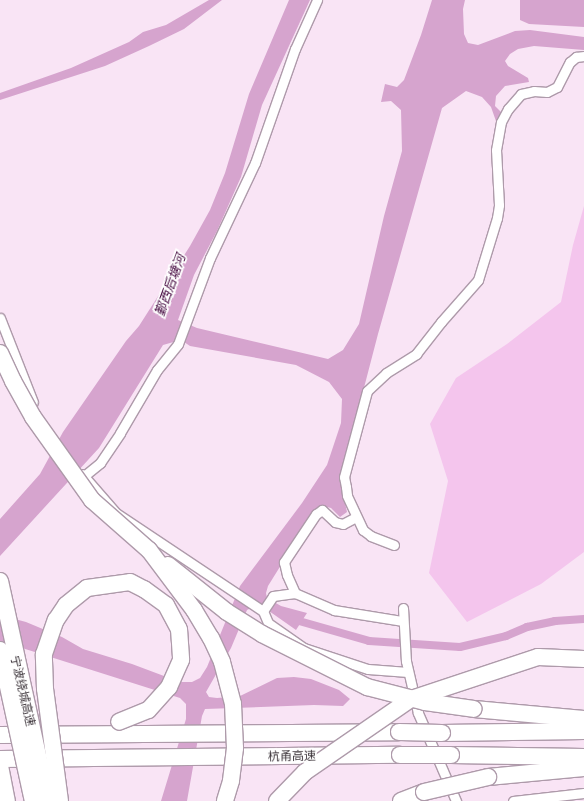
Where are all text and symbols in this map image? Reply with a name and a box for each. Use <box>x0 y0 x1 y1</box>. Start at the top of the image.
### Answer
water label: 鄞西后塘河 <box>152 252 188 318</box>
street label: 宁波绕城高速 <box>8 654 38 728</box>
street label: 杭甬高速 <box>268 748 316 764</box>

